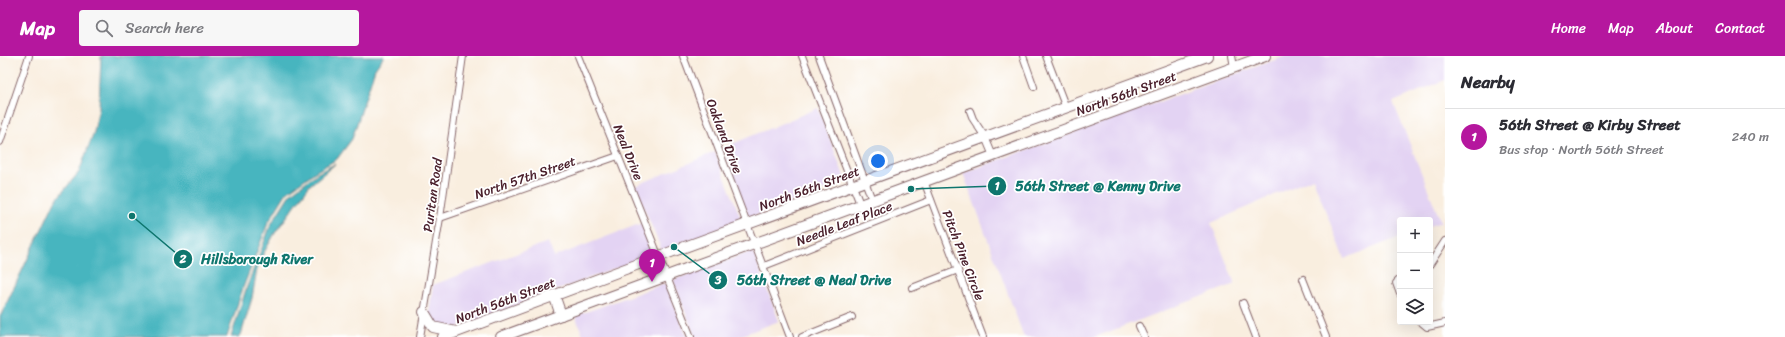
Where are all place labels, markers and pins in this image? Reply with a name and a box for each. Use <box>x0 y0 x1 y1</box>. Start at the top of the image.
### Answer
callout: 56th Street @ Kenny Drive <box>987 173 1189 199</box>
callout: Hillsborough River <box>173 246 322 272</box>
pin: 1 <box>639 249 665 282</box>
callout: 56th Street @ Neal Drive <box>708 267 899 293</box>

